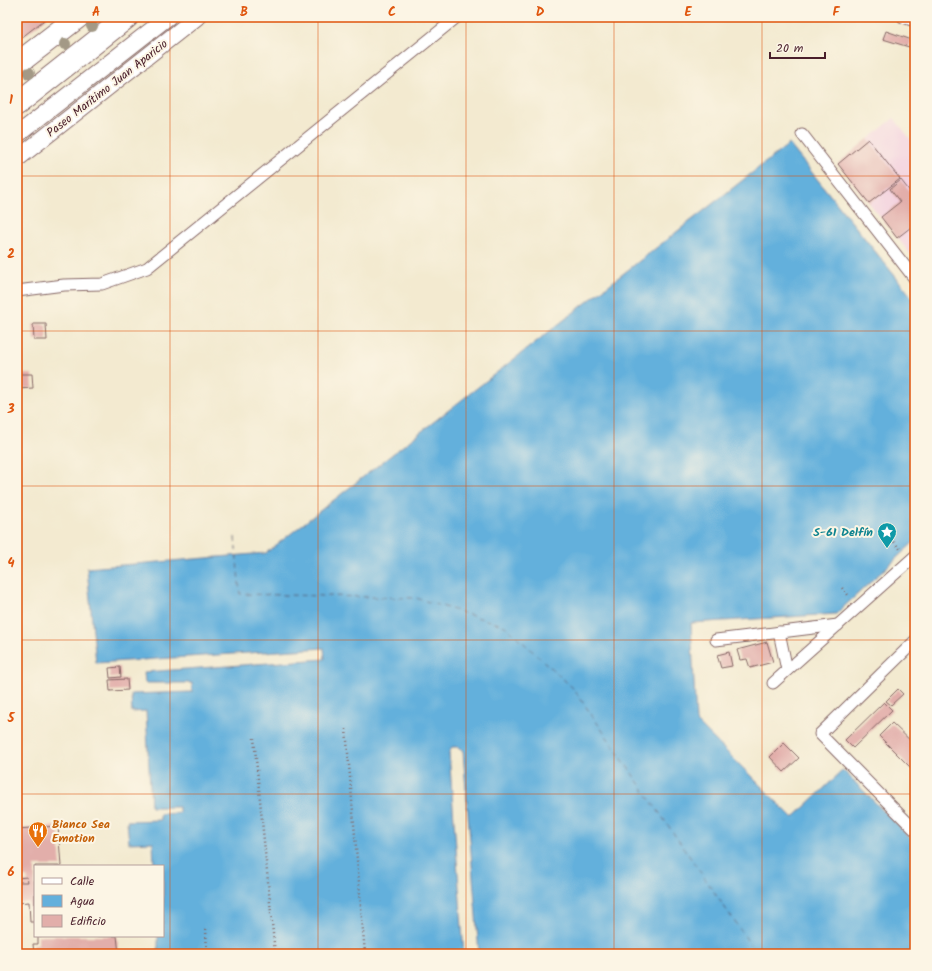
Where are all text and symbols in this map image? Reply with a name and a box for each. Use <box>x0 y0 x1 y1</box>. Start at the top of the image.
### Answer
text: A <box>92 2 100 23</box>
text: B <box>240 2 248 23</box>
text: C <box>388 2 396 23</box>
text: D <box>536 2 545 23</box>
text: E <box>684 2 692 23</box>
text: F <box>832 2 840 23</box>
scale bar <box>770 34 825 60</box>
street label: Paseo Marítimo Juan Aparicio <box>43 35 172 142</box>
text: 20 m <box>776 39 804 58</box>
text: 1 <box>9 90 13 111</box>
text: 2 <box>7 244 15 265</box>
text: 3 <box>6 399 15 420</box>
place icon: S-61 Delfín <box>876 521 898 549</box>
place label: S-61 Delfín <box>813 523 873 542</box>
text: 4 <box>7 553 15 574</box>
text: 5 <box>7 708 16 729</box>
place label: Bianco Sea Emotion <box>52 815 110 848</box>
restaurant icon: Bianco Sea Emotion <box>27 820 49 848</box>
text: 6 <box>7 862 15 883</box>
legend <box>34 865 164 937</box>
text: Calle <box>70 872 95 891</box>
text: Agua <box>70 892 95 911</box>
text: Edificio <box>70 912 106 931</box>

